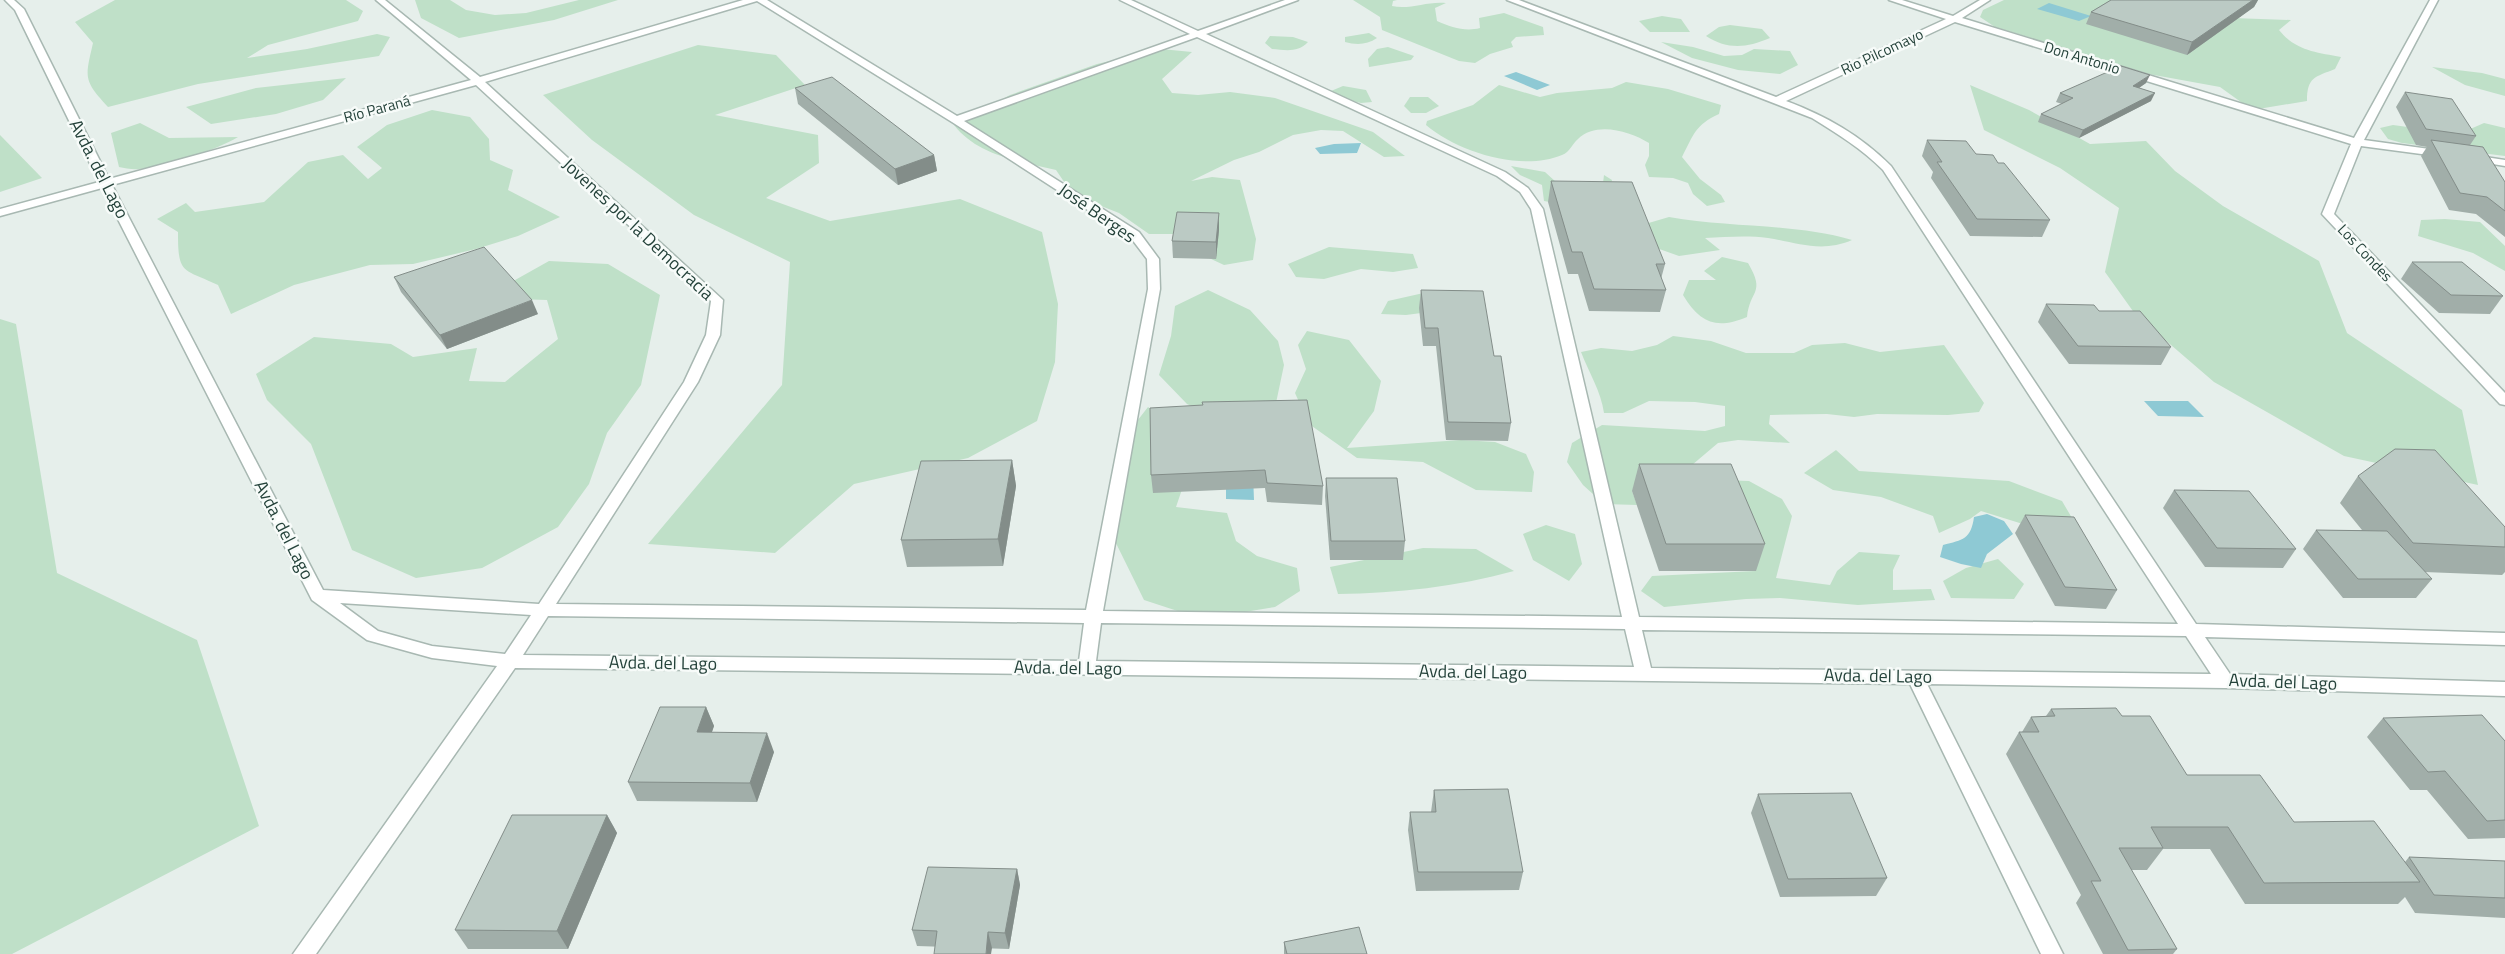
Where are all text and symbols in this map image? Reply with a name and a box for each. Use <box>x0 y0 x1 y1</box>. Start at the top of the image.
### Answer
street label: Rio Pilcomayo <box>1837 22 1927 81</box>
street label: Don Antonio <box>2041 35 2123 80</box>
street label: Río Paraná <box>341 88 413 128</box>
street label: Avda. del Lago <box>63 114 136 223</box>
street label: Jovenes por la Democracia <box>557 151 720 306</box>
street label: José Berges <box>1053 176 1141 249</box>
street label: Los Condes <box>2332 219 2398 287</box>
street label: Avda. del Lago <box>248 475 321 584</box>
street label: Avda. del Lago <box>609 648 717 677</box>
street label: Avda. del Lago <box>1014 653 1122 682</box>
street label: Avda. del Lago <box>1419 657 1527 686</box>
street label: Avda. del Lago <box>1824 661 1932 690</box>
street label: Avda. del Lago <box>2228 666 2338 697</box>

